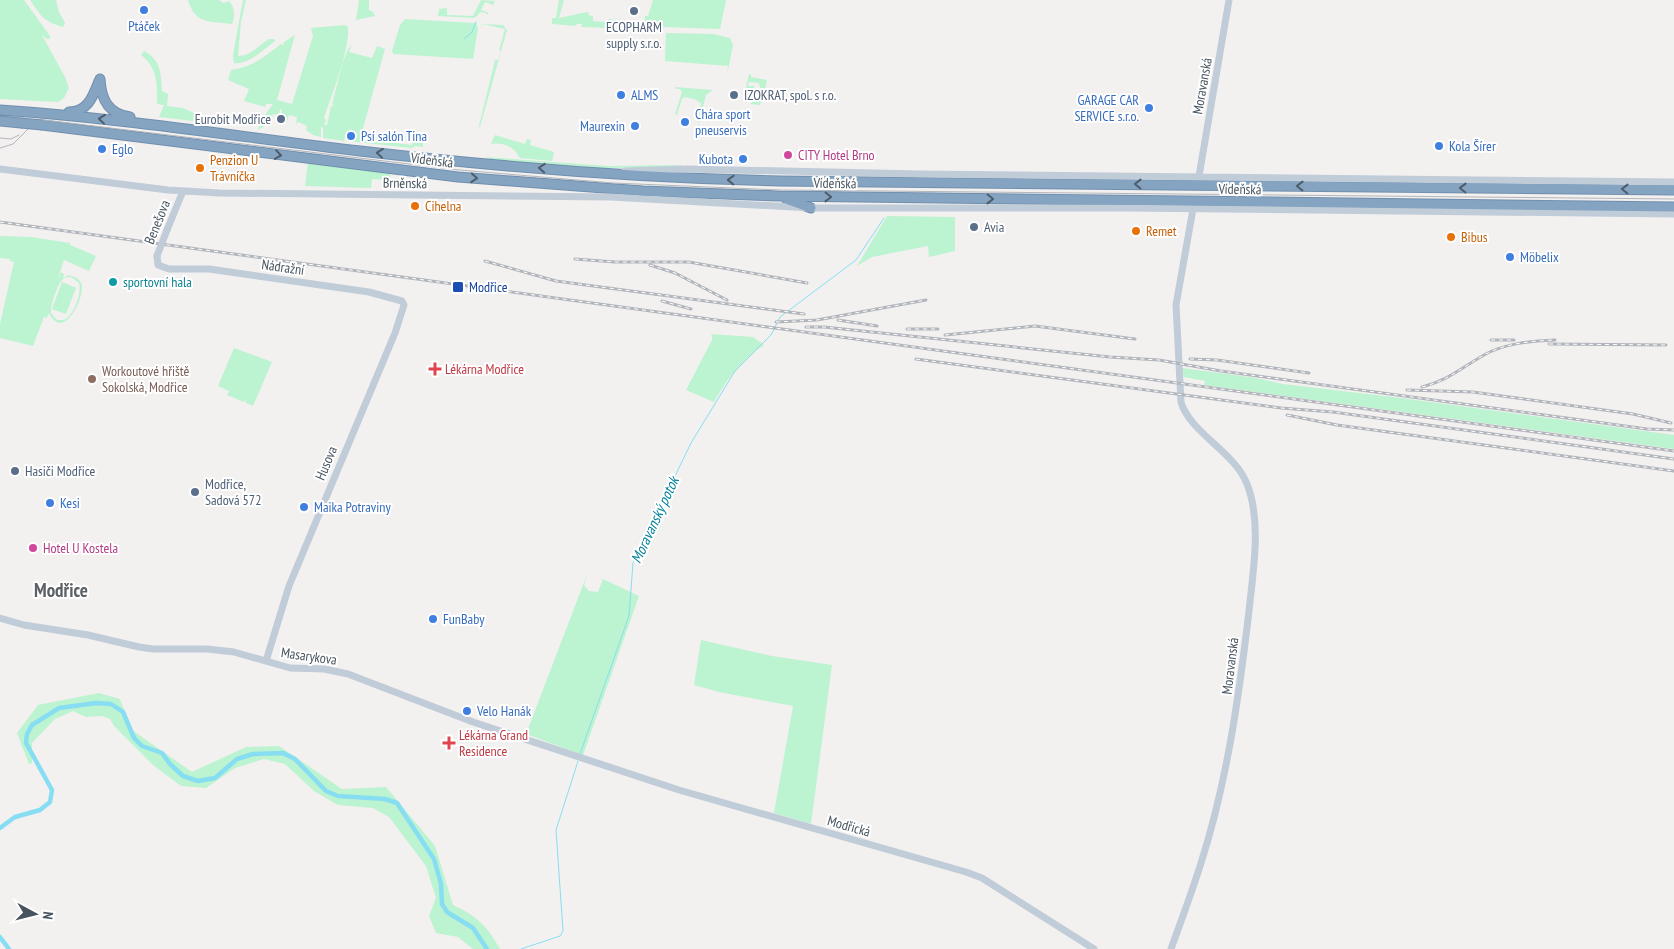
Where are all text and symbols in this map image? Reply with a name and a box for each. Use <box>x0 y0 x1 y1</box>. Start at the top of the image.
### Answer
marker: Ptáček <box>138 4 150 16</box>
marker: ECOPHARM supply s.r.o. <box>628 5 640 17</box>
place label: Ptáček <box>128 17 160 35</box>
place label: ECOPHARM supply s.r.o. <box>606 18 662 52</box>
street label: Moravanská <box>1188 56 1216 116</box>
place label: ALMS <box>631 86 658 104</box>
place label: IZOKRAT, spol. s r.o. <box>744 86 836 104</box>
marker: ALMS <box>615 89 627 101</box>
marker: IZOKRAT, spol. s r.o. <box>728 89 740 101</box>
place label: GARAGE CAR SERVICE s.r.o. <box>1074 91 1139 125</box>
marker: GARAGE CAR SERVICE s.r.o. <box>1143 102 1155 114</box>
place label: Chára sport pneuservis <box>695 105 751 139</box>
place label: Eurobit Modřice <box>195 110 271 128</box>
marker: Eurobit Modřice <box>275 113 287 125</box>
one-way arrow <box>97 114 105 125</box>
marker: Chára sport pneuservis <box>679 116 691 128</box>
place label: Maurexin <box>580 117 625 135</box>
marker: Maurexin <box>629 120 641 132</box>
place label: Psí salón Tina <box>361 127 427 145</box>
marker: Psí salón Tina <box>345 130 357 142</box>
place label: Kola Šírer <box>1449 137 1496 155</box>
place label: Eglo <box>112 140 133 158</box>
marker: Kola Šírer <box>1433 140 1445 152</box>
marker: Eglo <box>96 143 108 155</box>
place label: CITY Hotel Brno <box>798 146 875 164</box>
one-way arrow <box>376 148 384 159</box>
street label: Vídeňská <box>409 148 454 172</box>
one-way arrow <box>274 149 282 160</box>
marker: CITY Hotel Brno <box>782 149 794 161</box>
place label: Kubota <box>699 150 733 168</box>
place label: Penzion U Trávníčka <box>210 151 258 185</box>
marker: Kubota <box>737 153 749 165</box>
marker: Penzion U Trávníčka <box>194 162 206 174</box>
one-way arrow <box>537 163 545 174</box>
one-way arrow <box>470 173 478 184</box>
street label: Brněnská <box>383 174 427 192</box>
one-way arrow <box>727 174 735 185</box>
street label: Vídeňská <box>812 174 857 192</box>
one-way arrow <box>1134 179 1142 190</box>
street label: Vídeňská <box>1217 180 1262 198</box>
one-way arrow <box>1296 181 1304 191</box>
one-way arrow <box>1459 183 1466 193</box>
one-way arrow <box>1621 184 1629 195</box>
one-way arrow <box>824 192 832 202</box>
one-way arrow <box>986 194 994 204</box>
street label: Benešova <box>140 197 174 247</box>
place label: Cihelna <box>425 197 461 215</box>
marker: Cihelna <box>409 200 421 212</box>
place label: Avia <box>984 218 1004 236</box>
marker: Avia <box>968 221 980 233</box>
place label: Remet <box>1146 222 1177 240</box>
marker: Remet <box>1130 225 1142 237</box>
place label: Bibus <box>1461 228 1488 246</box>
marker: Bibus <box>1445 231 1457 243</box>
place label: Möbelix <box>1520 248 1559 266</box>
marker: Möbelix <box>1504 251 1516 263</box>
street label: Nádražní <box>261 255 305 279</box>
place label: sportovní hala <box>123 273 192 291</box>
marker: sportovní hala <box>107 276 119 288</box>
place label: Modřice <box>469 278 508 296</box>
marker: Modřice <box>451 280 465 294</box>
place label: Lékárna Modřice <box>445 360 524 378</box>
place label: Workoutové hřiště Sokolská, Modřice <box>102 362 190 396</box>
marker: Lékárna Modřice <box>429 363 441 375</box>
marker: Workoutové hřiště Sokolská, Modřice <box>86 373 98 385</box>
street label: Husova <box>311 443 341 483</box>
place label: Hasiči Modřice <box>25 462 96 480</box>
marker: Hasiči Modřice <box>9 465 21 477</box>
water label: Moravanský potok <box>626 472 684 566</box>
place label: Modřice, Sadová 572 <box>205 475 261 509</box>
marker: Modřice, Sadová 572 <box>189 486 201 498</box>
place label: Kesi <box>60 494 80 512</box>
marker: Kesi <box>44 497 56 509</box>
place label: Maika Potraviny <box>314 498 391 516</box>
marker: Maika Potraviny <box>298 501 310 513</box>
place label: Hotel U Kostela <box>43 539 118 557</box>
marker: Hotel U Kostela <box>27 542 39 554</box>
district label: Modřice <box>34 578 88 602</box>
place label: FunBaby <box>443 610 485 628</box>
marker: FunBaby <box>427 613 439 625</box>
street label: Moravanská <box>1218 636 1242 696</box>
street label: Masarykova <box>280 643 338 669</box>
place label: Velo Hanák <box>476 702 532 720</box>
marker: Velo Hanák <box>461 705 473 717</box>
place label: Lékárna Grand Residence <box>459 726 528 760</box>
marker: Lékárna Grand Residence <box>443 737 455 749</box>
street label: Modřická <box>825 811 873 841</box>
north arrow <box>10 889 60 939</box>
text: N <box>39 911 57 920</box>

